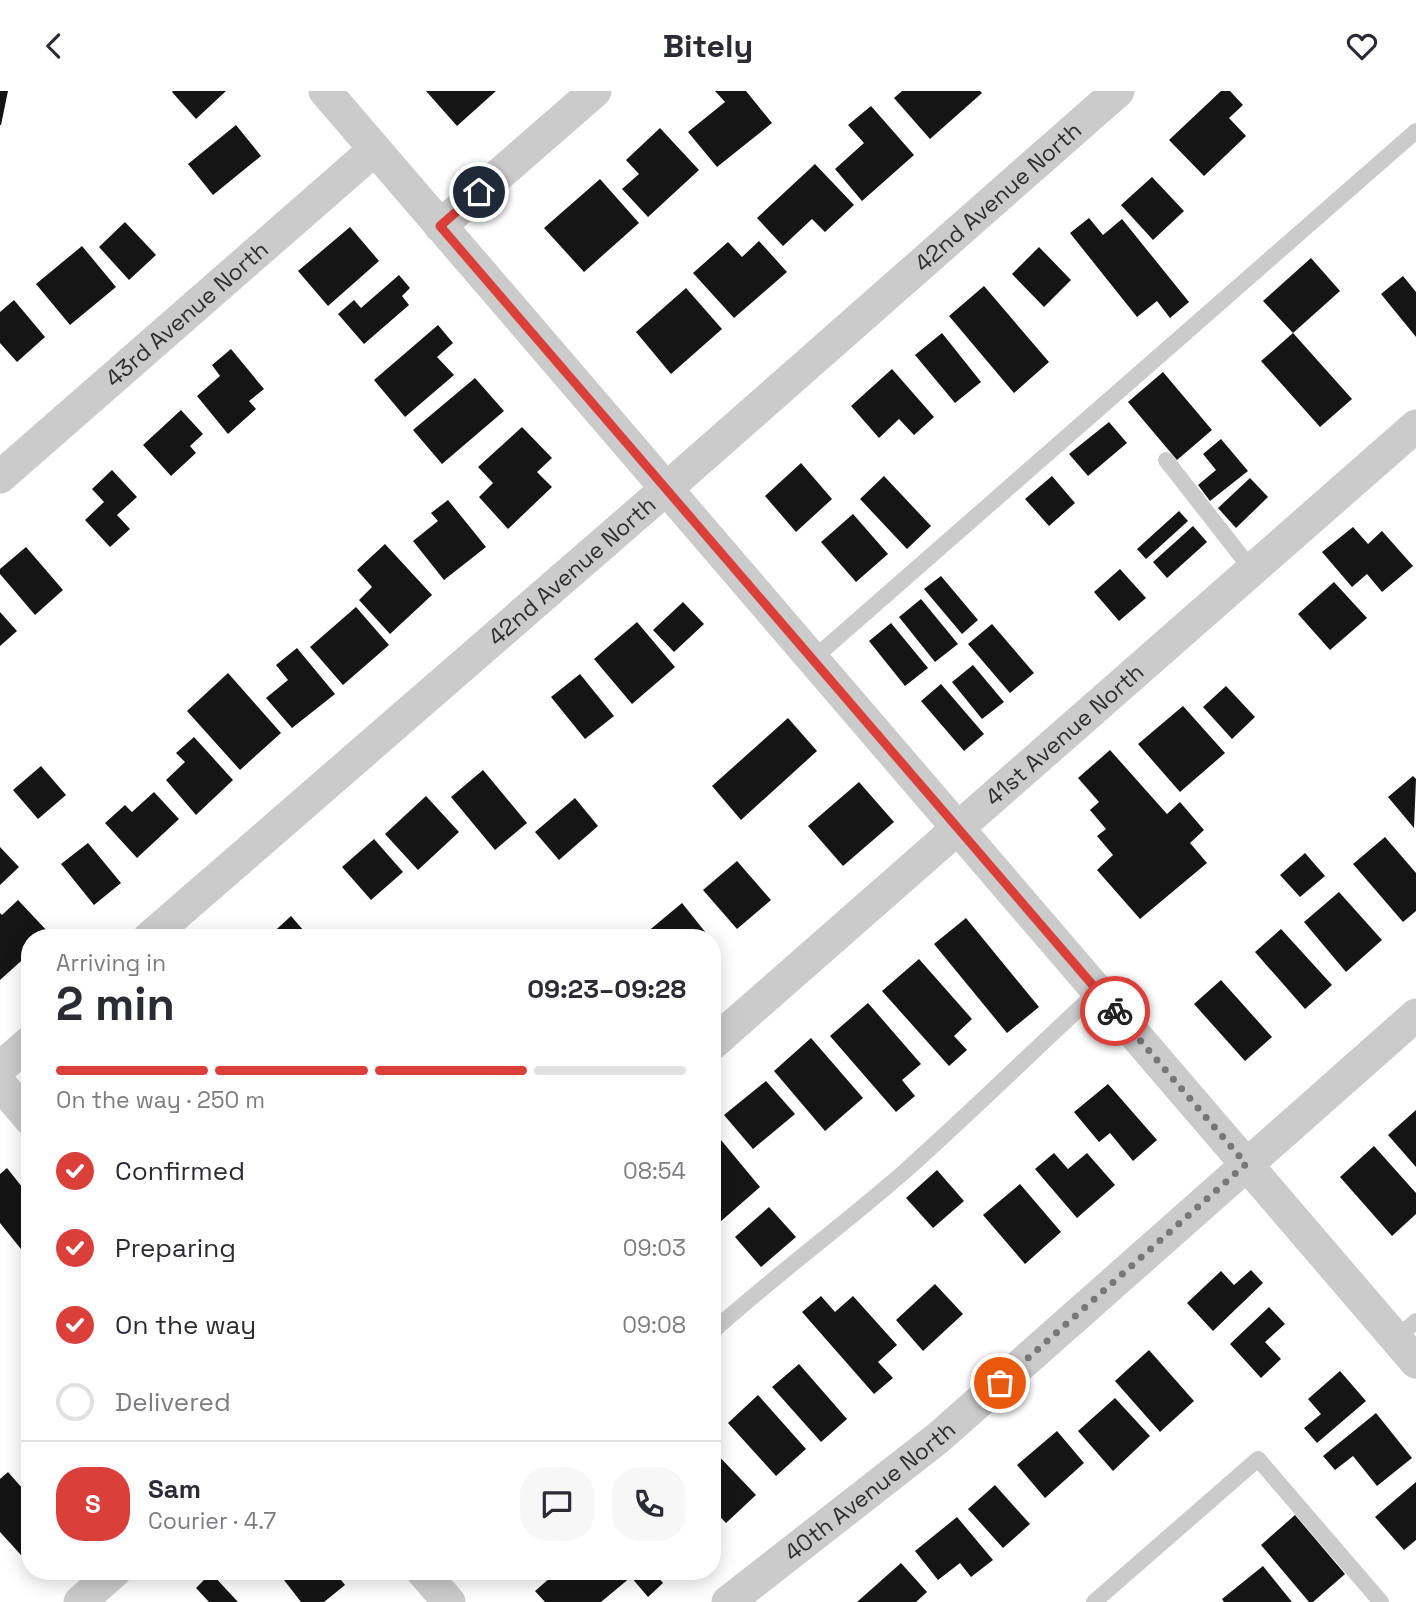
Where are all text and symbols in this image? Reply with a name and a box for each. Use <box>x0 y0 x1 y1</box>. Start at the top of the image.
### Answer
text: Bitely <box>663 26 753 66</box>
icon: back <box>35 27 73 65</box>
icon: heart <box>1343 27 1381 65</box>
street label: 42nd Avenue North <box>908 115 1088 278</box>
pin <box>449 162 509 222</box>
icon: home <box>460 173 498 211</box>
street label: 43rd Avenue North <box>99 234 275 393</box>
street label: 42nd Avenue North <box>482 490 662 652</box>
street label: 41st Avenue North <box>979 657 1150 812</box>
text: Arriving in <box>56 948 166 978</box>
text: 09:23–09:28 <box>527 972 686 1006</box>
text: 2 min <box>56 975 175 1033</box>
courier <box>1080 976 1150 1046</box>
icon: bike <box>1096 992 1134 1030</box>
text: On the way · 250 m <box>56 1085 265 1115</box>
icon: check <box>56 1152 94 1190</box>
text: Confirmed <box>115 1154 245 1188</box>
text: 08:54 <box>623 1156 686 1186</box>
icon: check <box>56 1229 94 1267</box>
text: Preparing <box>115 1231 236 1265</box>
text: 09:03 <box>623 1233 686 1263</box>
icon: check <box>56 1306 94 1344</box>
text: On the way <box>115 1308 256 1342</box>
text: 09:08 <box>622 1310 686 1340</box>
pin <box>970 1353 1030 1413</box>
icon: bag <box>981 1364 1019 1402</box>
text: Delivered <box>115 1385 231 1419</box>
street label: 40th Avenue North <box>778 1415 962 1568</box>
button: chat <box>520 1467 594 1541</box>
button: phone <box>612 1467 686 1541</box>
text: Sam <box>148 1472 201 1506</box>
text: S <box>85 1487 101 1521</box>
text: Courier · 4.7 <box>148 1506 276 1536</box>

